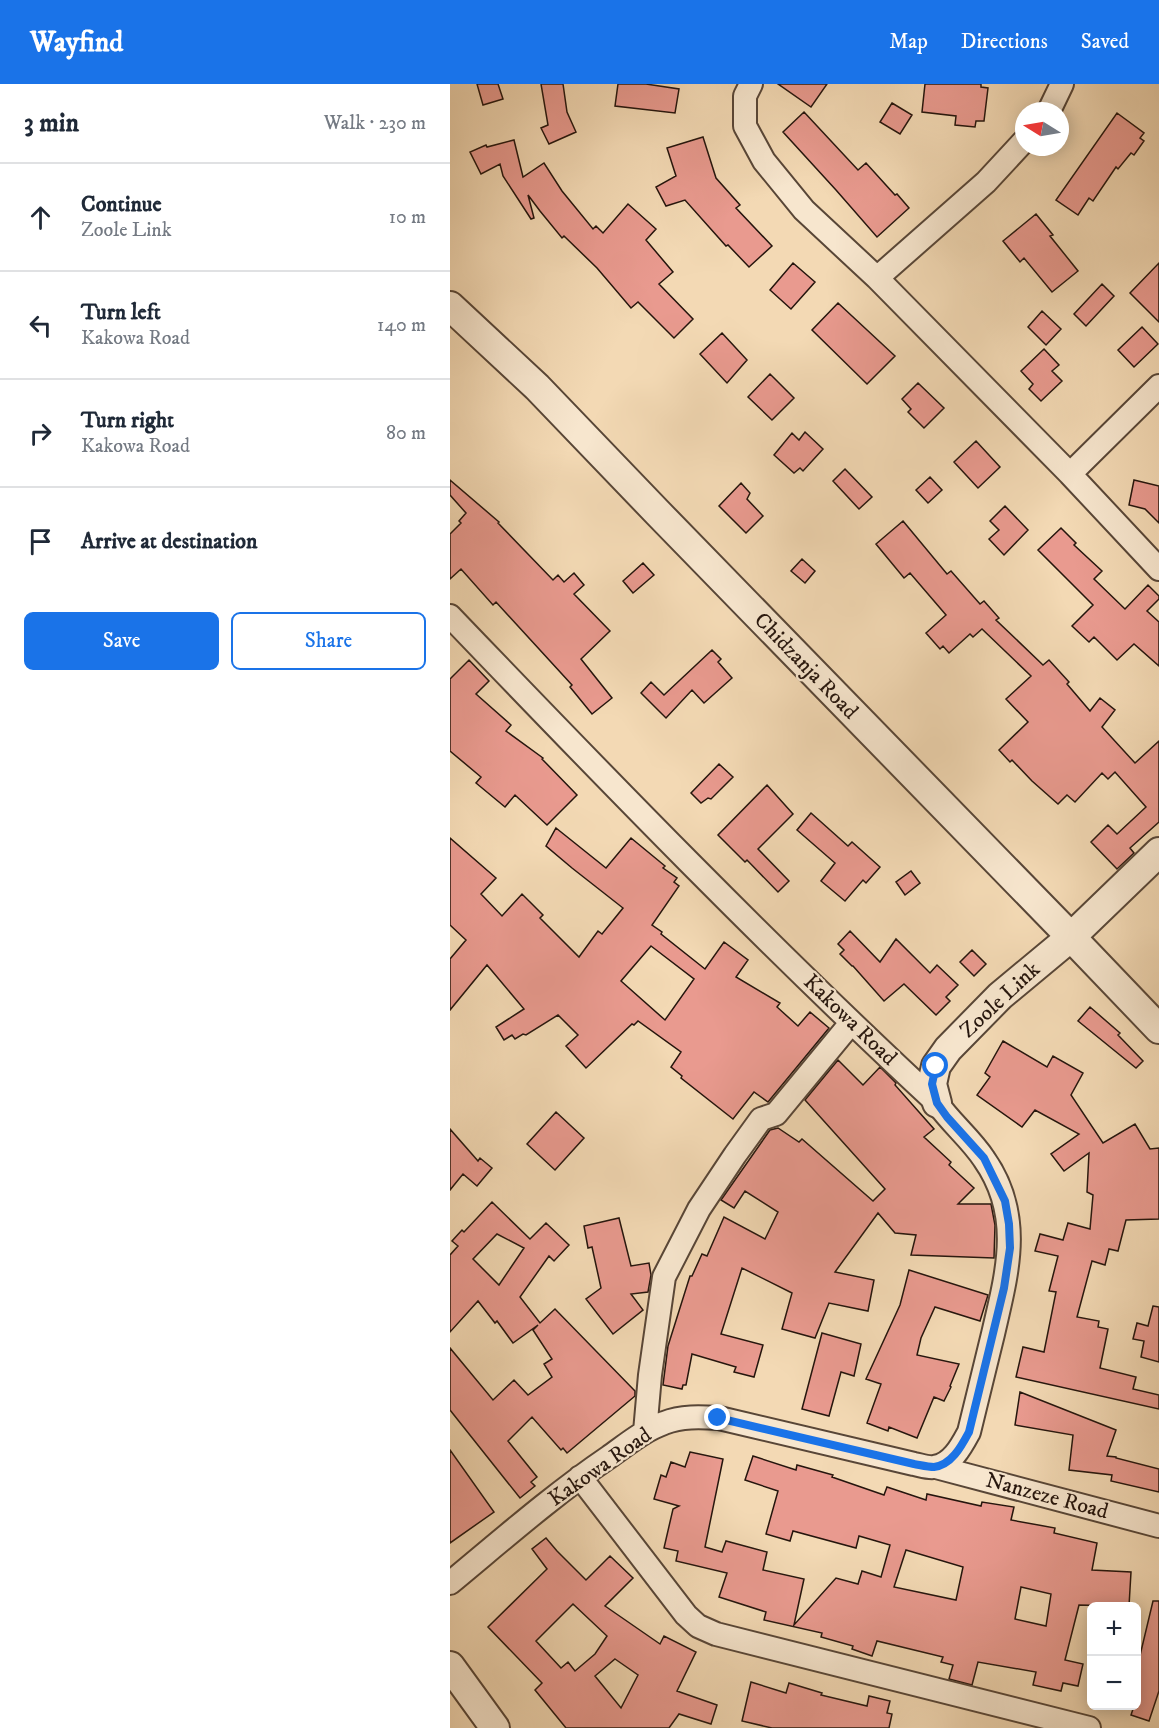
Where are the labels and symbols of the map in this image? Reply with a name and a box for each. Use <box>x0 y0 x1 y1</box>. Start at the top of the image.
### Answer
north arrow <box>1015 102 1069 156</box>
street label: Chidzanja Road <box>748 607 864 725</box>
street label: Zoole Link <box>954 956 1046 1044</box>
street label: Kakowa Road <box>798 969 902 1071</box>
route start <box>922 1052 948 1078</box>
route end <box>704 1404 730 1430</box>
street label: Kakowa Road <box>543 1422 657 1512</box>
street label: Nanzeze Road <box>983 1467 1111 1525</box>

